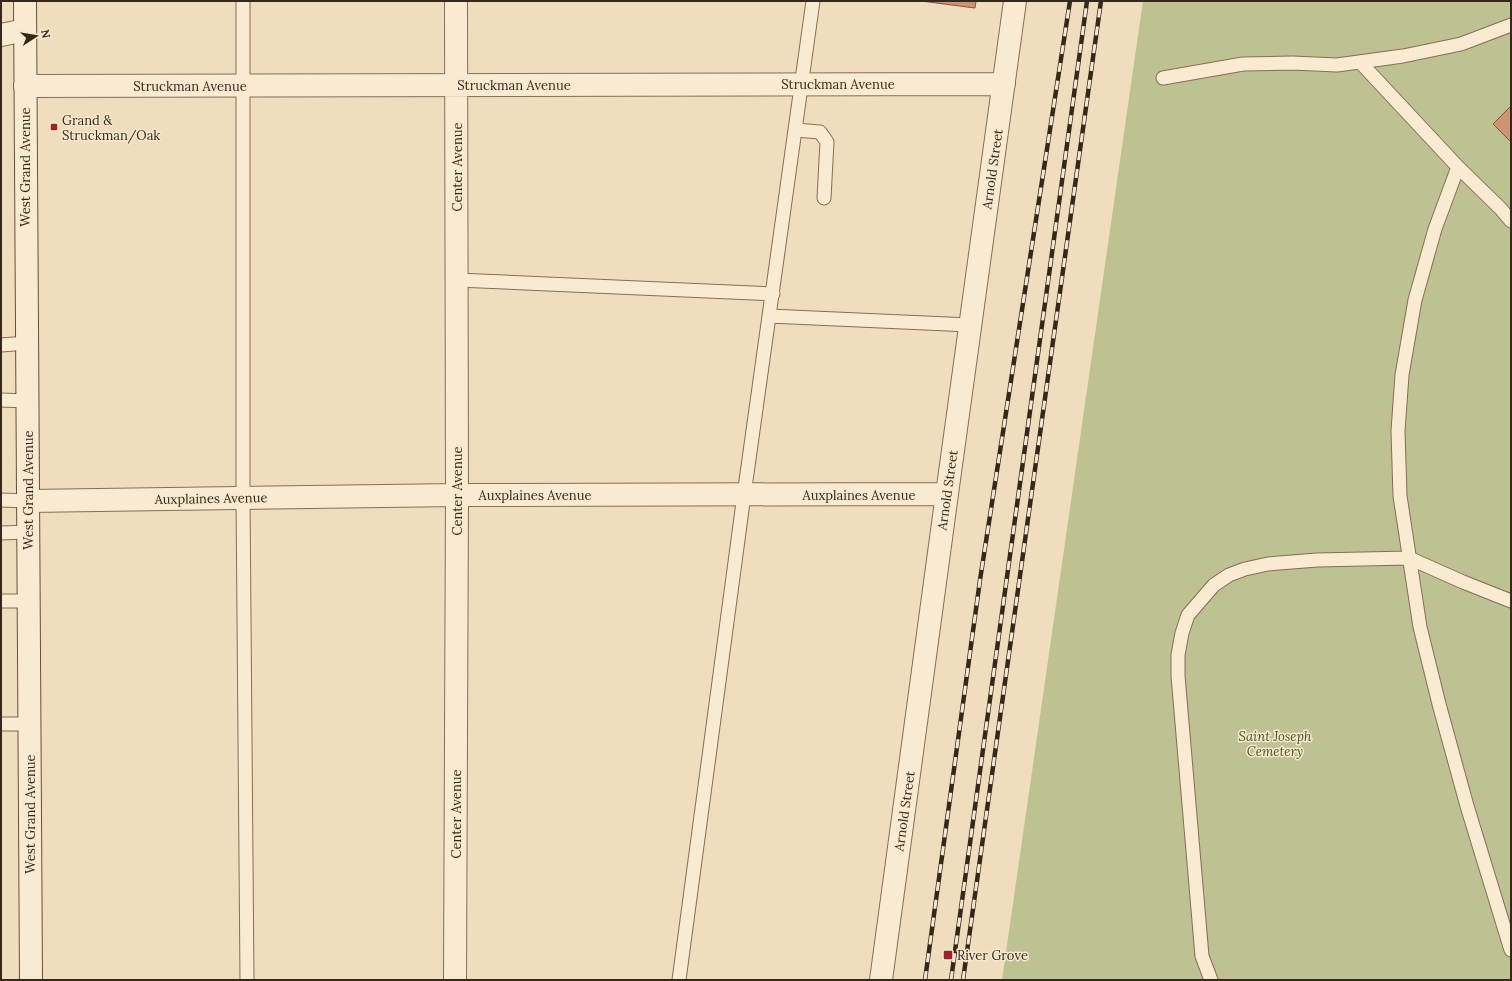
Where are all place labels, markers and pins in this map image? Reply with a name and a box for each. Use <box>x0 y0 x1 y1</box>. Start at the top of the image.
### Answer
place label: Grand & Struckman/Oak <box>62 112 160 144</box>
marker: Grand & Struckman/Oak <box>49 122 59 132</box>
place label: River Grove <box>957 947 1028 964</box>
marker: River Grove <box>942 949 954 961</box>

